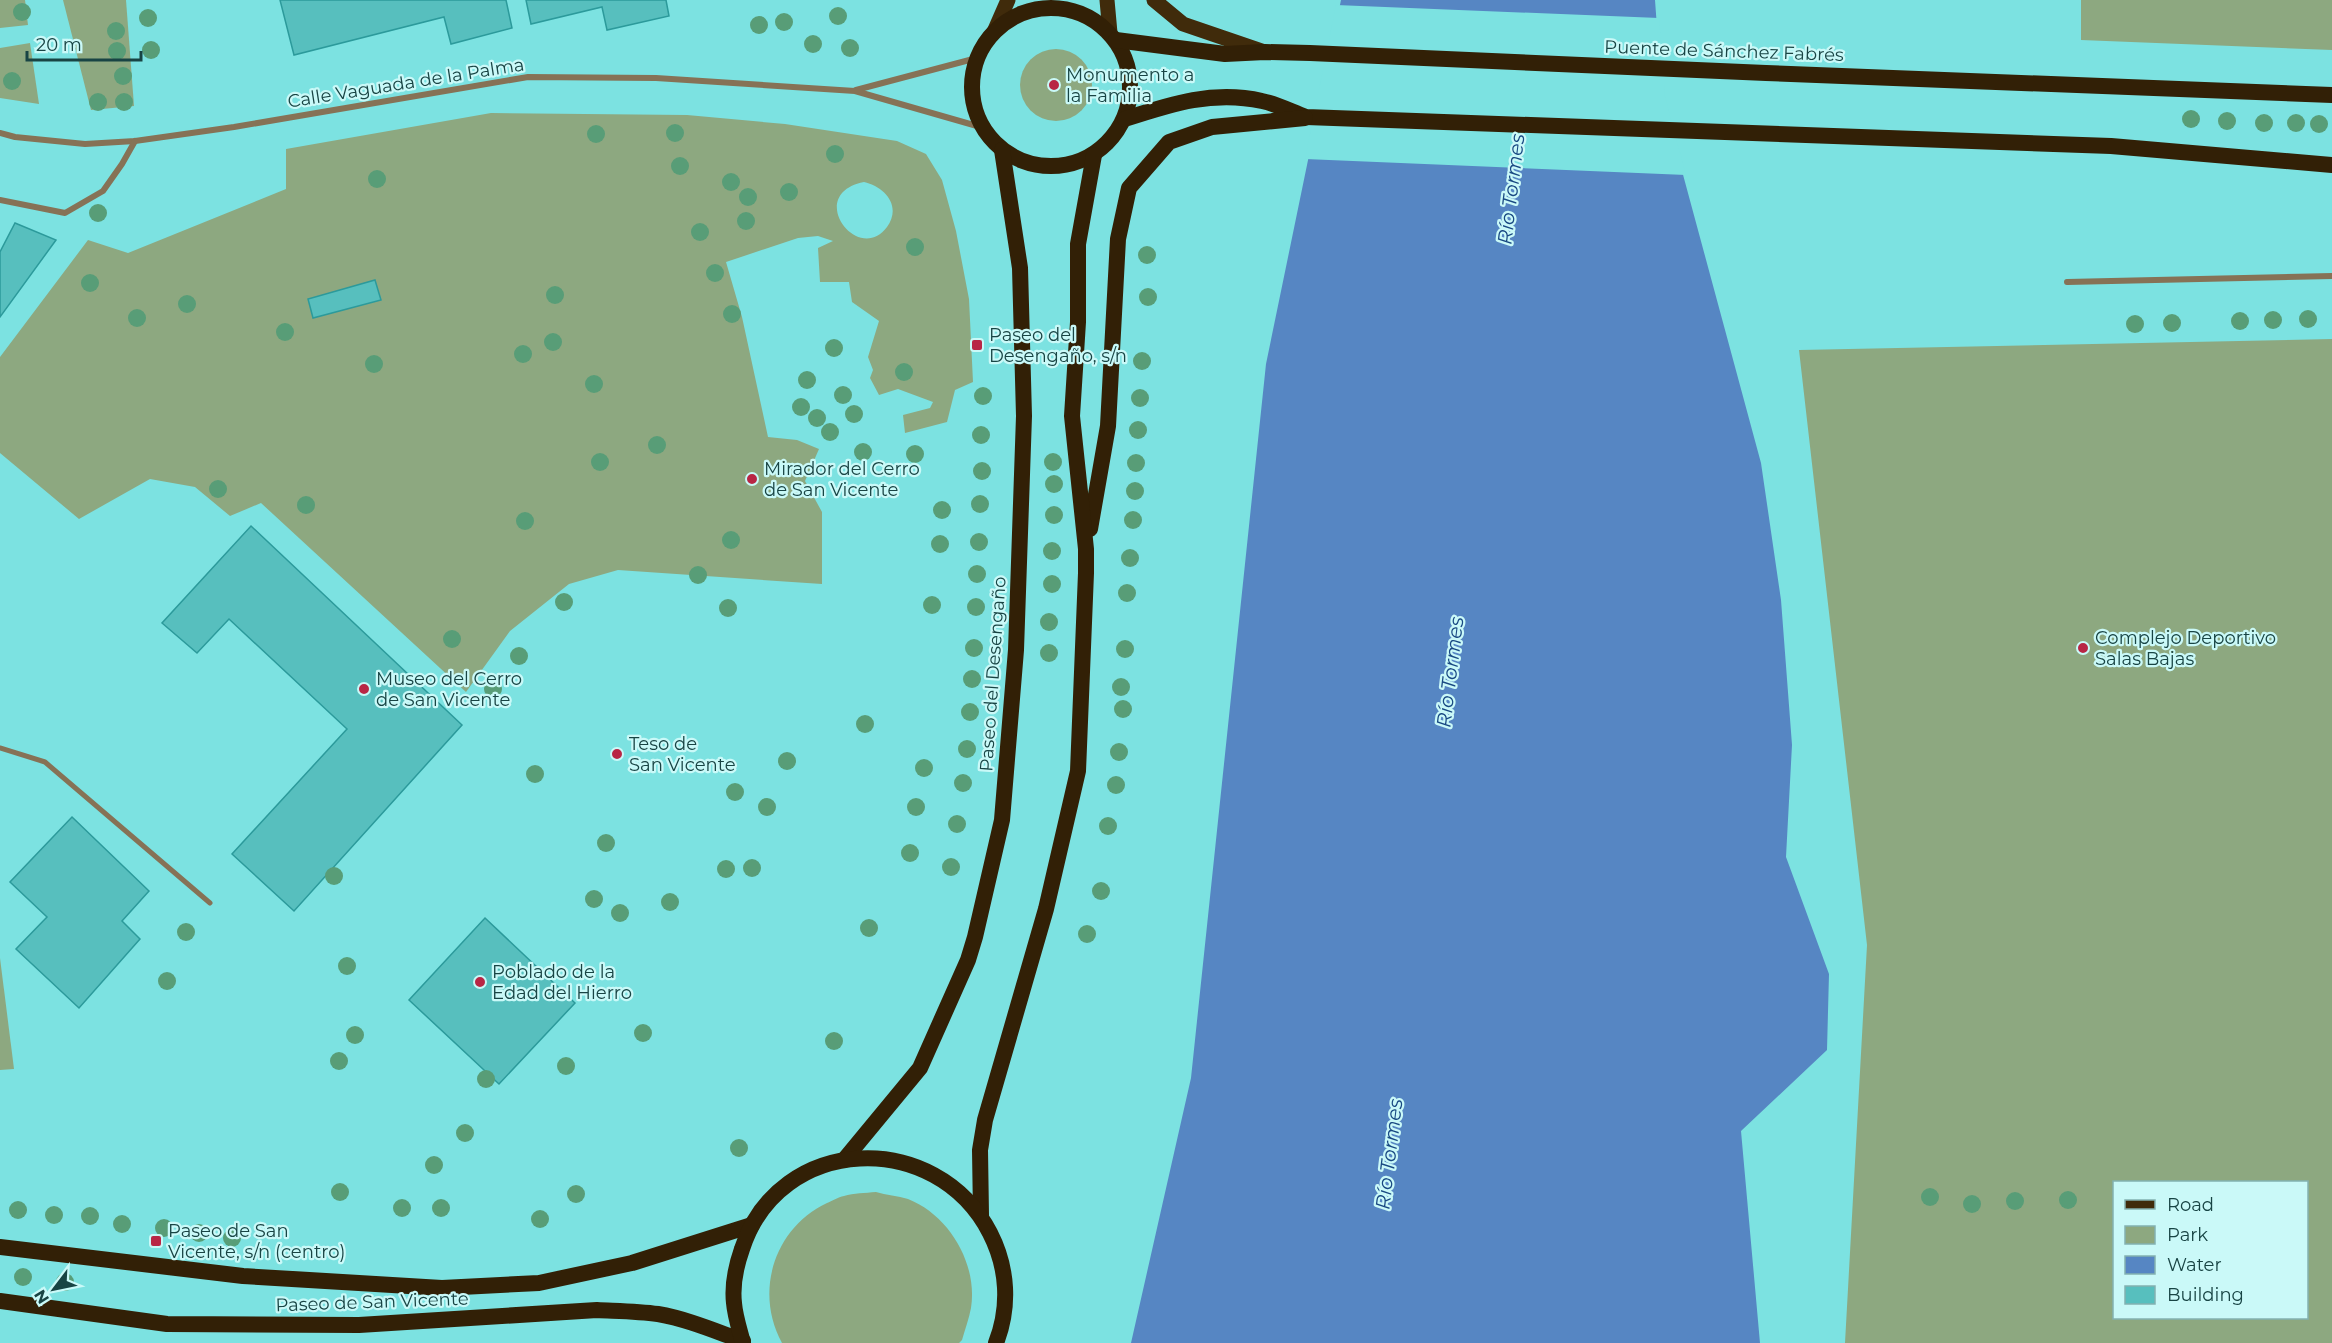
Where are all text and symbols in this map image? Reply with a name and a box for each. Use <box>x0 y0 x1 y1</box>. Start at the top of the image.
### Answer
scale bar <box>27 24 141 62</box>
text: 20 m <box>36 34 82 56</box>
street label: Puente de Sánchez Fabrés <box>1604 36 1844 66</box>
street label: Calle Vaguada de la Palma <box>286 53 526 113</box>
place label: Monumento a la Familia <box>1066 64 1194 107</box>
marker: Monumento a la Familia <box>1047 78 1061 92</box>
water label: Río Tormes <box>1492 132 1530 246</box>
place label: Paseo del Desengaño, s/n <box>989 324 1127 367</box>
marker: Paseo del Desengaño, s/n <box>970 338 984 352</box>
place label: Mirador del Cerro de San Vicente <box>764 458 920 501</box>
marker: Mirador del Cerro de San Vicente <box>745 472 759 486</box>
street label: Paseo del Desengaño <box>975 576 1011 772</box>
water label: Río Tormes <box>1431 615 1469 729</box>
place label: Complejo Deportivo Salas Bajas <box>2095 627 2276 670</box>
marker: Complejo Deportivo Salas Bajas <box>2076 641 2090 655</box>
place label: Museo del Cerro de San Vicente <box>376 668 522 711</box>
marker: Museo del Cerro de San Vicente <box>357 682 371 696</box>
place label: Teso de San Vicente <box>629 733 736 776</box>
marker: Teso de San Vicente <box>610 747 624 761</box>
place label: Poblado de la Edad del Hierro <box>492 961 632 1004</box>
marker: Poblado de la Edad del Hierro <box>473 975 487 989</box>
water label: Río Tormes <box>1370 1097 1408 1211</box>
legend <box>2113 1181 2308 1319</box>
text: Road <box>2167 1194 2214 1216</box>
place label: Paseo de San Vicente, s/n (centro) <box>168 1220 345 1263</box>
text: Park <box>2167 1224 2208 1246</box>
marker: Paseo de San Vicente, s/n (centro) <box>149 1234 163 1248</box>
text: Water <box>2167 1254 2222 1276</box>
north arrow <box>24 1259 84 1319</box>
text: Building <box>2167 1284 2244 1306</box>
text: N <box>30 1286 53 1307</box>
street label: Paseo de San Vicente <box>275 1288 469 1316</box>

